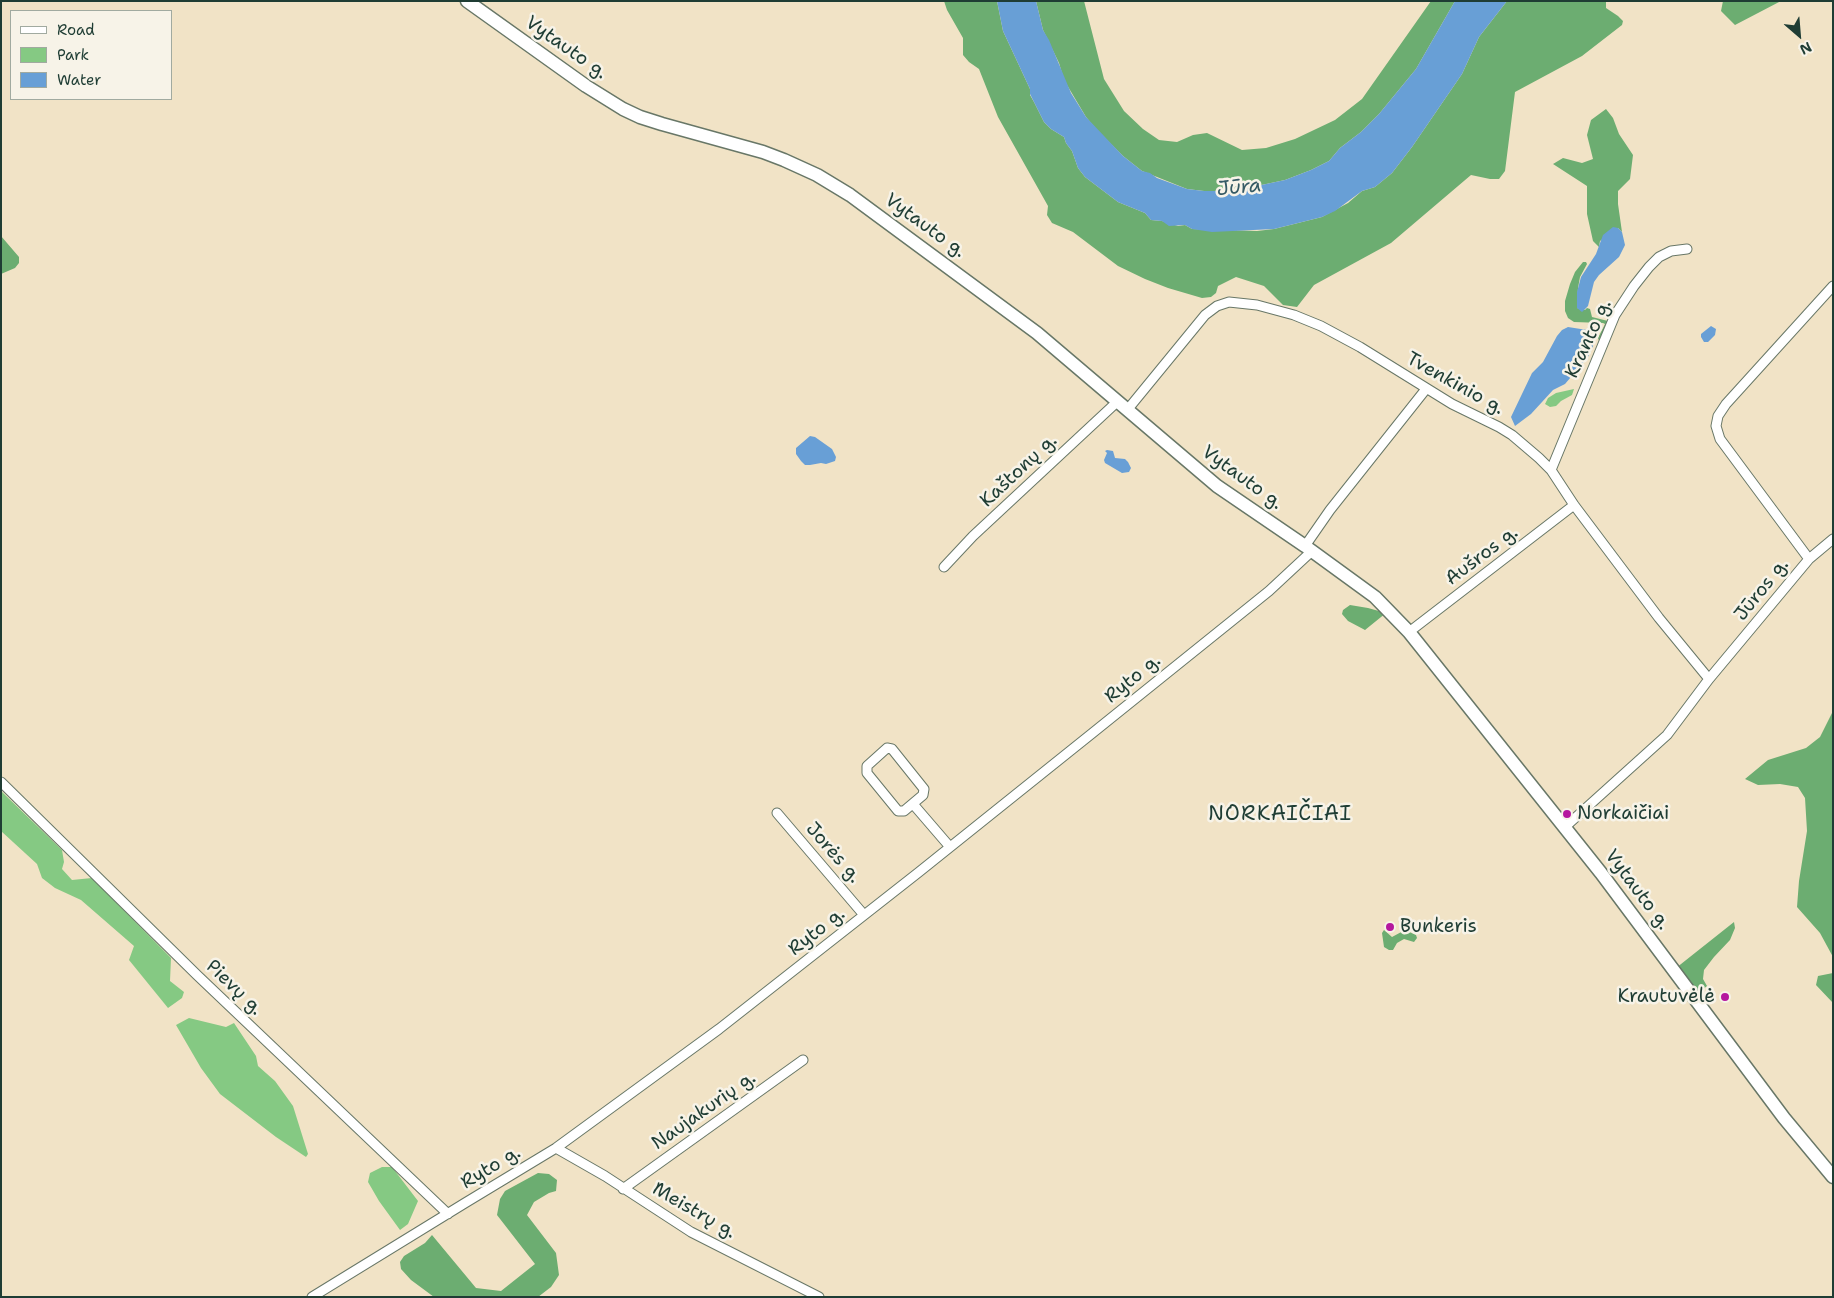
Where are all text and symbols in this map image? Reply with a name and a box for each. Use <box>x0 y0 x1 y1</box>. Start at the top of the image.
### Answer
legend <box>10 10 172 100</box>
north arrow <box>1774 10 1824 60</box>
street label: Vytauto g. <box>521 11 611 85</box>
text: Road <box>57 20 95 40</box>
text: N <box>1797 38 1815 59</box>
text: Park <box>57 45 89 65</box>
text: Water <box>57 70 101 90</box>
water label: Jūra <box>1216 174 1262 202</box>
street label: Vytauto g. <box>880 189 970 263</box>
street label: Kranto g. <box>1561 296 1617 382</box>
street label: Tvenkinio g. <box>1402 348 1508 420</box>
street label: Kaštonų g. <box>976 430 1062 512</box>
street label: Vytauto g. <box>1197 441 1287 515</box>
street label: Aušros g. <box>1441 521 1523 591</box>
street label: Jūros g. <box>1730 554 1794 626</box>
street label: Ryto g. <box>1100 650 1166 708</box>
district label: NORKAIČIAI <box>1207 802 1353 828</box>
place label: Norkaičiai <box>1577 803 1669 825</box>
marker: Norkaičiai <box>1561 808 1573 820</box>
street label: Jorės g. <box>800 818 866 888</box>
street label: Vytauto g. <box>1599 845 1675 935</box>
street label: Ryto g. <box>784 903 850 961</box>
place label: Bunkeris <box>1400 916 1477 938</box>
marker: Bunkeris <box>1384 921 1396 933</box>
street label: Pievų g. <box>201 955 267 1021</box>
place label: Krautuvėlė <box>1618 986 1715 1008</box>
marker: Krautuvėlė <box>1719 991 1731 1003</box>
street label: Naujakurių g. <box>648 1067 760 1155</box>
street label: Ryto g. <box>457 1141 525 1195</box>
street label: Meistrų g. <box>648 1178 740 1244</box>

